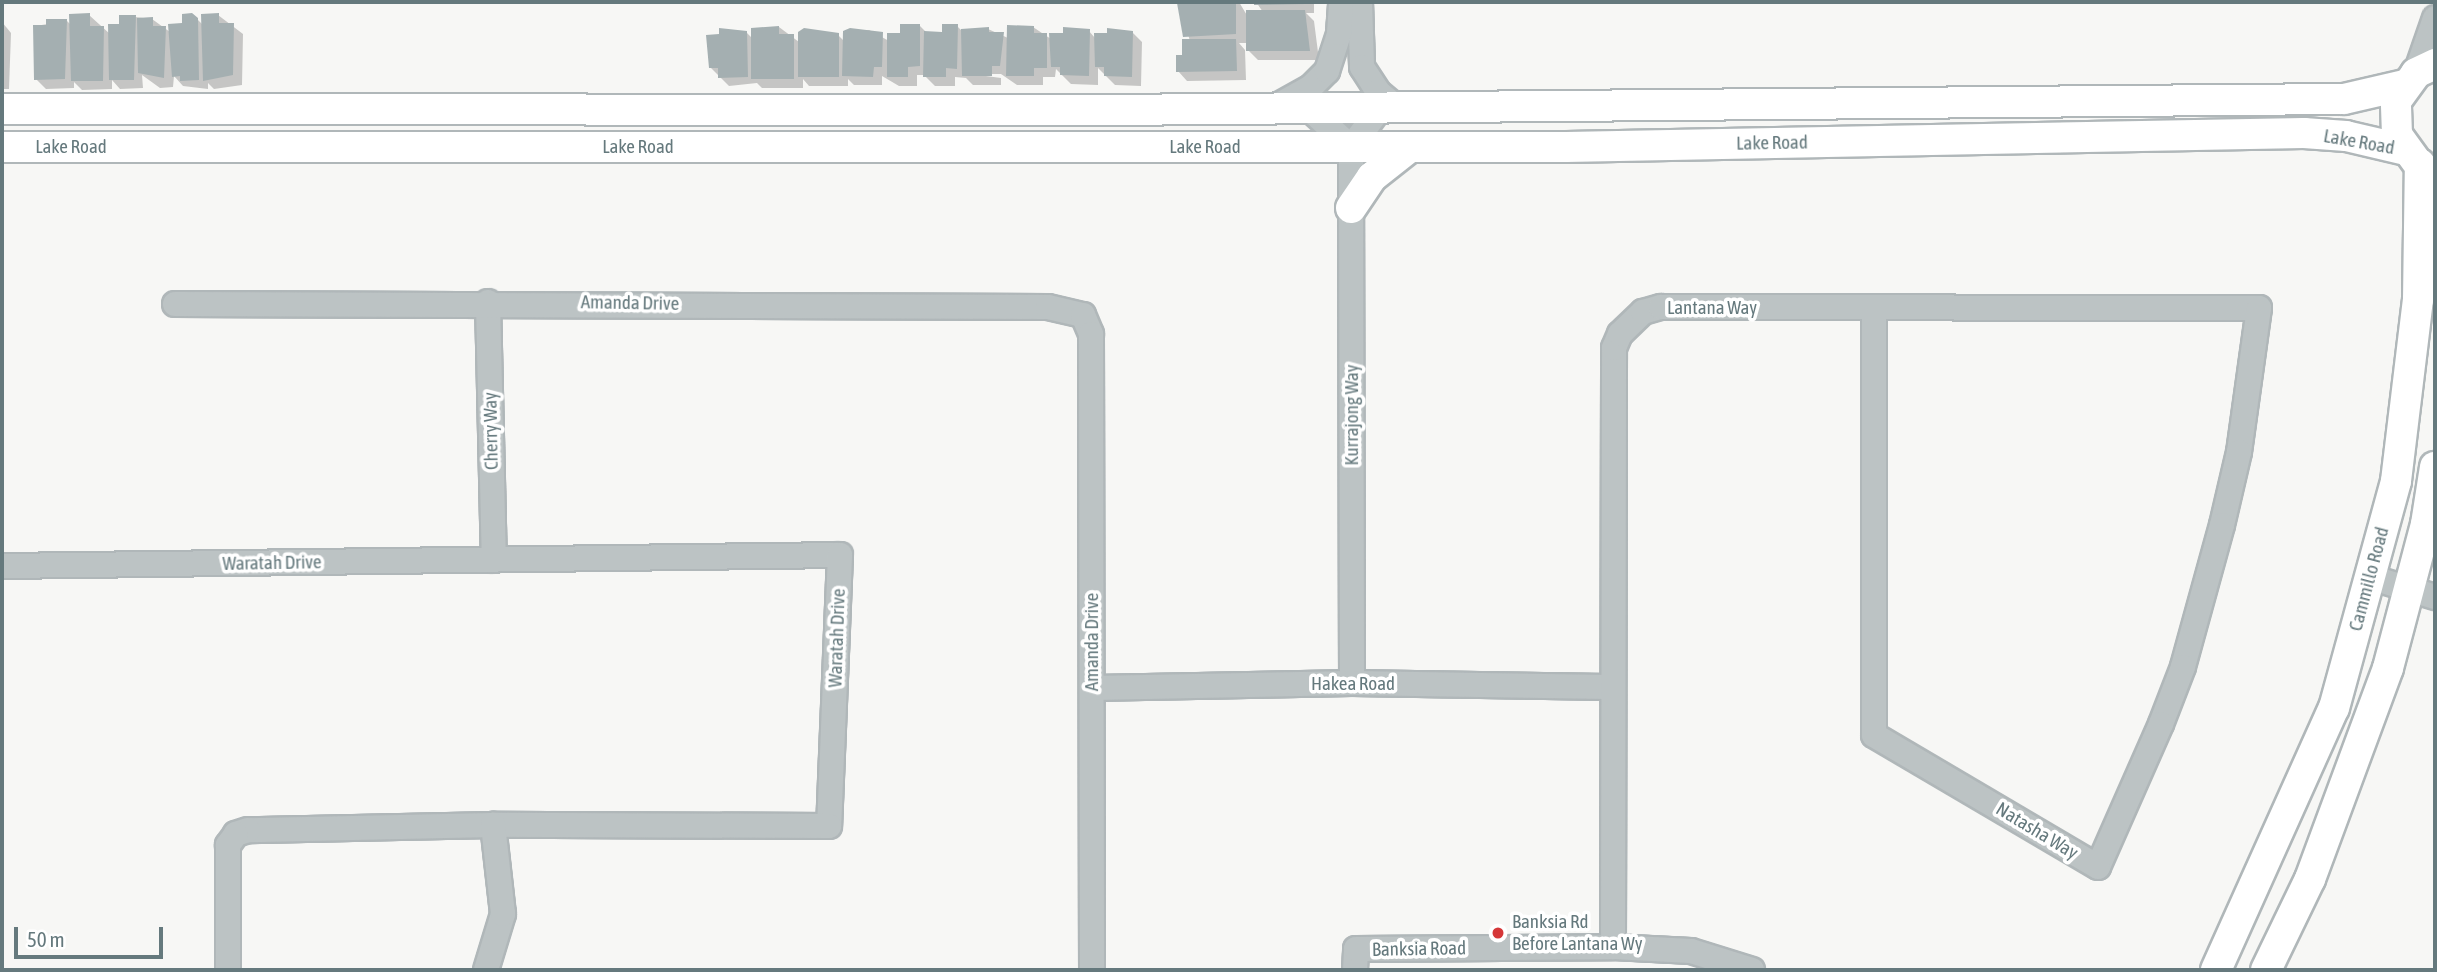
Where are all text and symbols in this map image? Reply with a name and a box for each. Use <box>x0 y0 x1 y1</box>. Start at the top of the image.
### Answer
street label: Lake Road <box>2322 125 2396 159</box>
street label: Lake Road <box>1736 131 1808 155</box>
street label: Lake Road <box>35 136 107 158</box>
street label: Lake Road <box>602 136 674 158</box>
street label: Lake Road <box>1169 136 1241 158</box>
street label: Amanda Drive <box>581 291 679 315</box>
street label: Lantana Way <box>1667 297 1757 319</box>
street label: Kurrajong Way <box>1341 364 1363 466</box>
street label: Cherry Way <box>479 392 503 470</box>
street label: Cammillo Road <box>2344 524 2394 634</box>
street label: Waratah Drive <box>222 551 322 575</box>
street label: Waratah Drive <box>824 588 850 688</box>
street label: Amanda Drive <box>1081 593 1103 691</box>
street label: Hakea Road <box>1311 673 1395 695</box>
street label: Natasha Way <box>1992 798 2082 864</box>
place label: Banksia Rd Before Lantana Wy <box>1512 911 1643 955</box>
scale bar <box>18 912 166 956</box>
marker: Banksia Rd Before Lantana Wy <box>1490 925 1506 941</box>
text: 50 m <box>27 927 65 951</box>
street label: Banksia Road <box>1372 937 1466 961</box>

